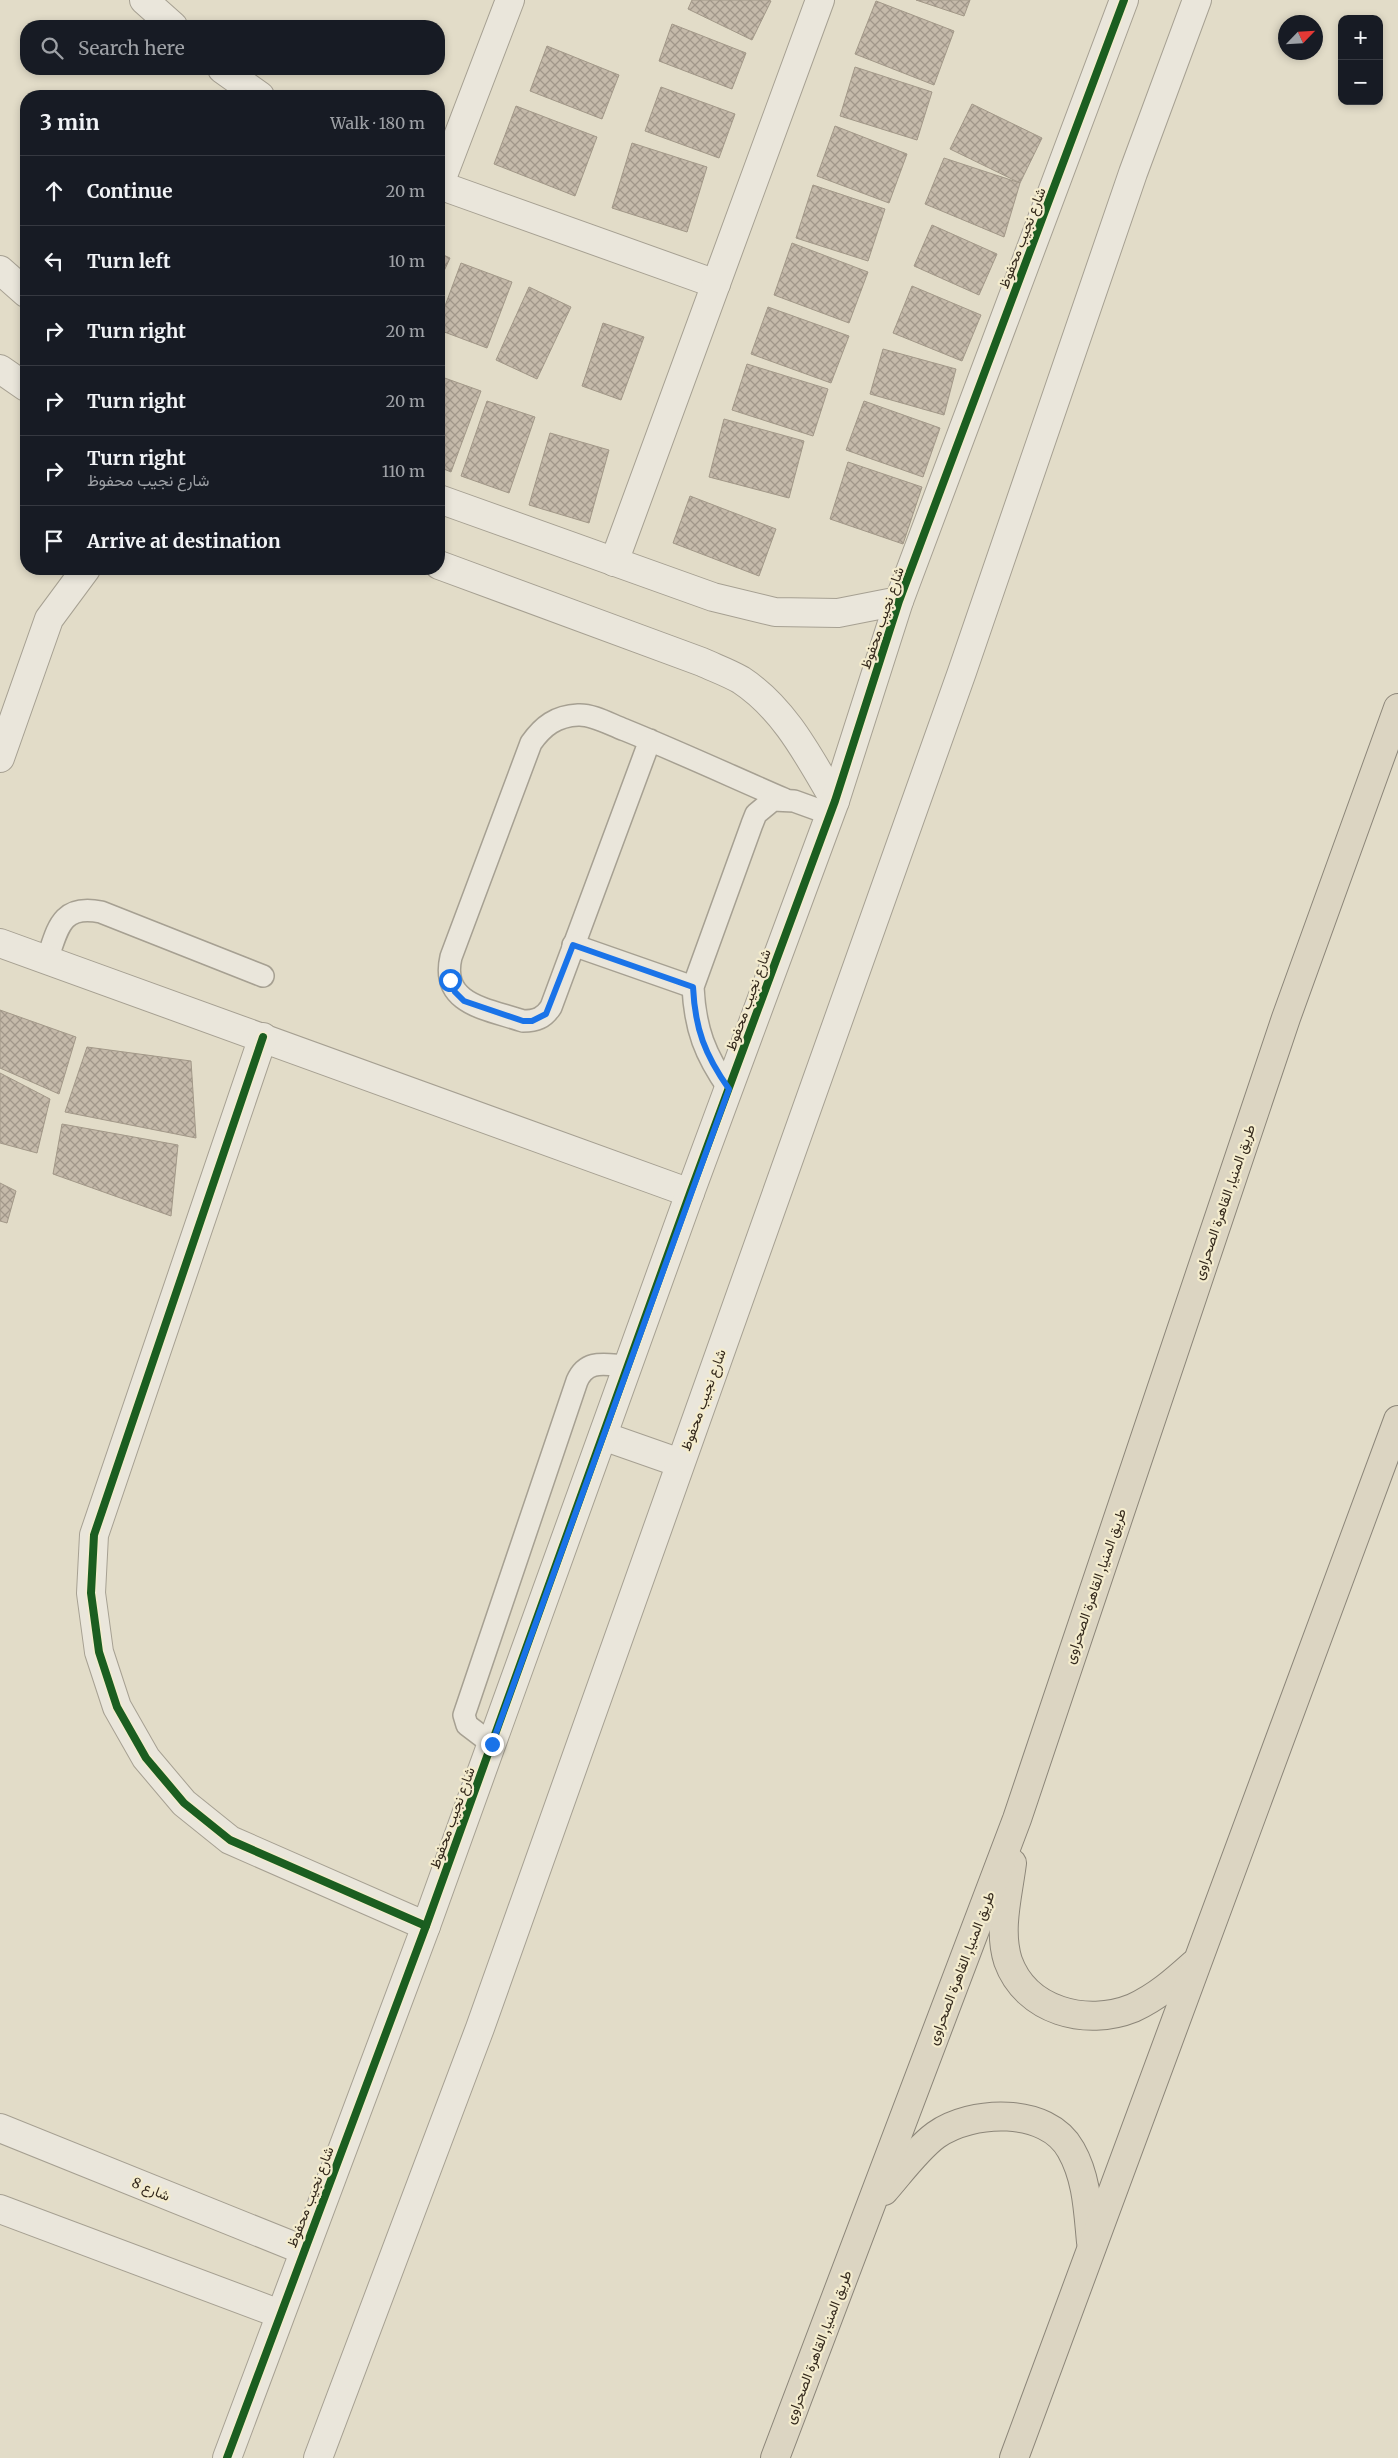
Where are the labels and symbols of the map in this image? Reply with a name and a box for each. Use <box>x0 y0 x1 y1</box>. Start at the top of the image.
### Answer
north arrow <box>1278 15 1323 60</box>
street label: شارع نجيب محفوظ <box>994 185 1051 292</box>
street label: شارع نجيب محفوظ <box>856 564 910 672</box>
street label: شارع نجيب محفوظ <box>721 947 777 1054</box>
route start <box>439 969 462 992</box>
street label: طريق المنيا, القاهرة الصحراوى <box>1189 1122 1259 1282</box>
street label: شارع نجيب محفوظ <box>676 1347 732 1454</box>
street label: طريق المنيا, القاهرة الصحراوى <box>1060 1506 1130 1666</box>
route end <box>481 1733 504 1756</box>
street label: شارع نجيب محفوظ <box>425 1765 481 1872</box>
street label: طريق المنيا, القاهرة الصحراوى <box>923 1889 999 2047</box>
street label: شارع نجيب محفوظ <box>282 2144 339 2251</box>
street label: شارع 8 <box>128 2173 173 2207</box>
street label: طريق المنيا, القاهرة الصحراوى <box>780 2268 856 2426</box>

